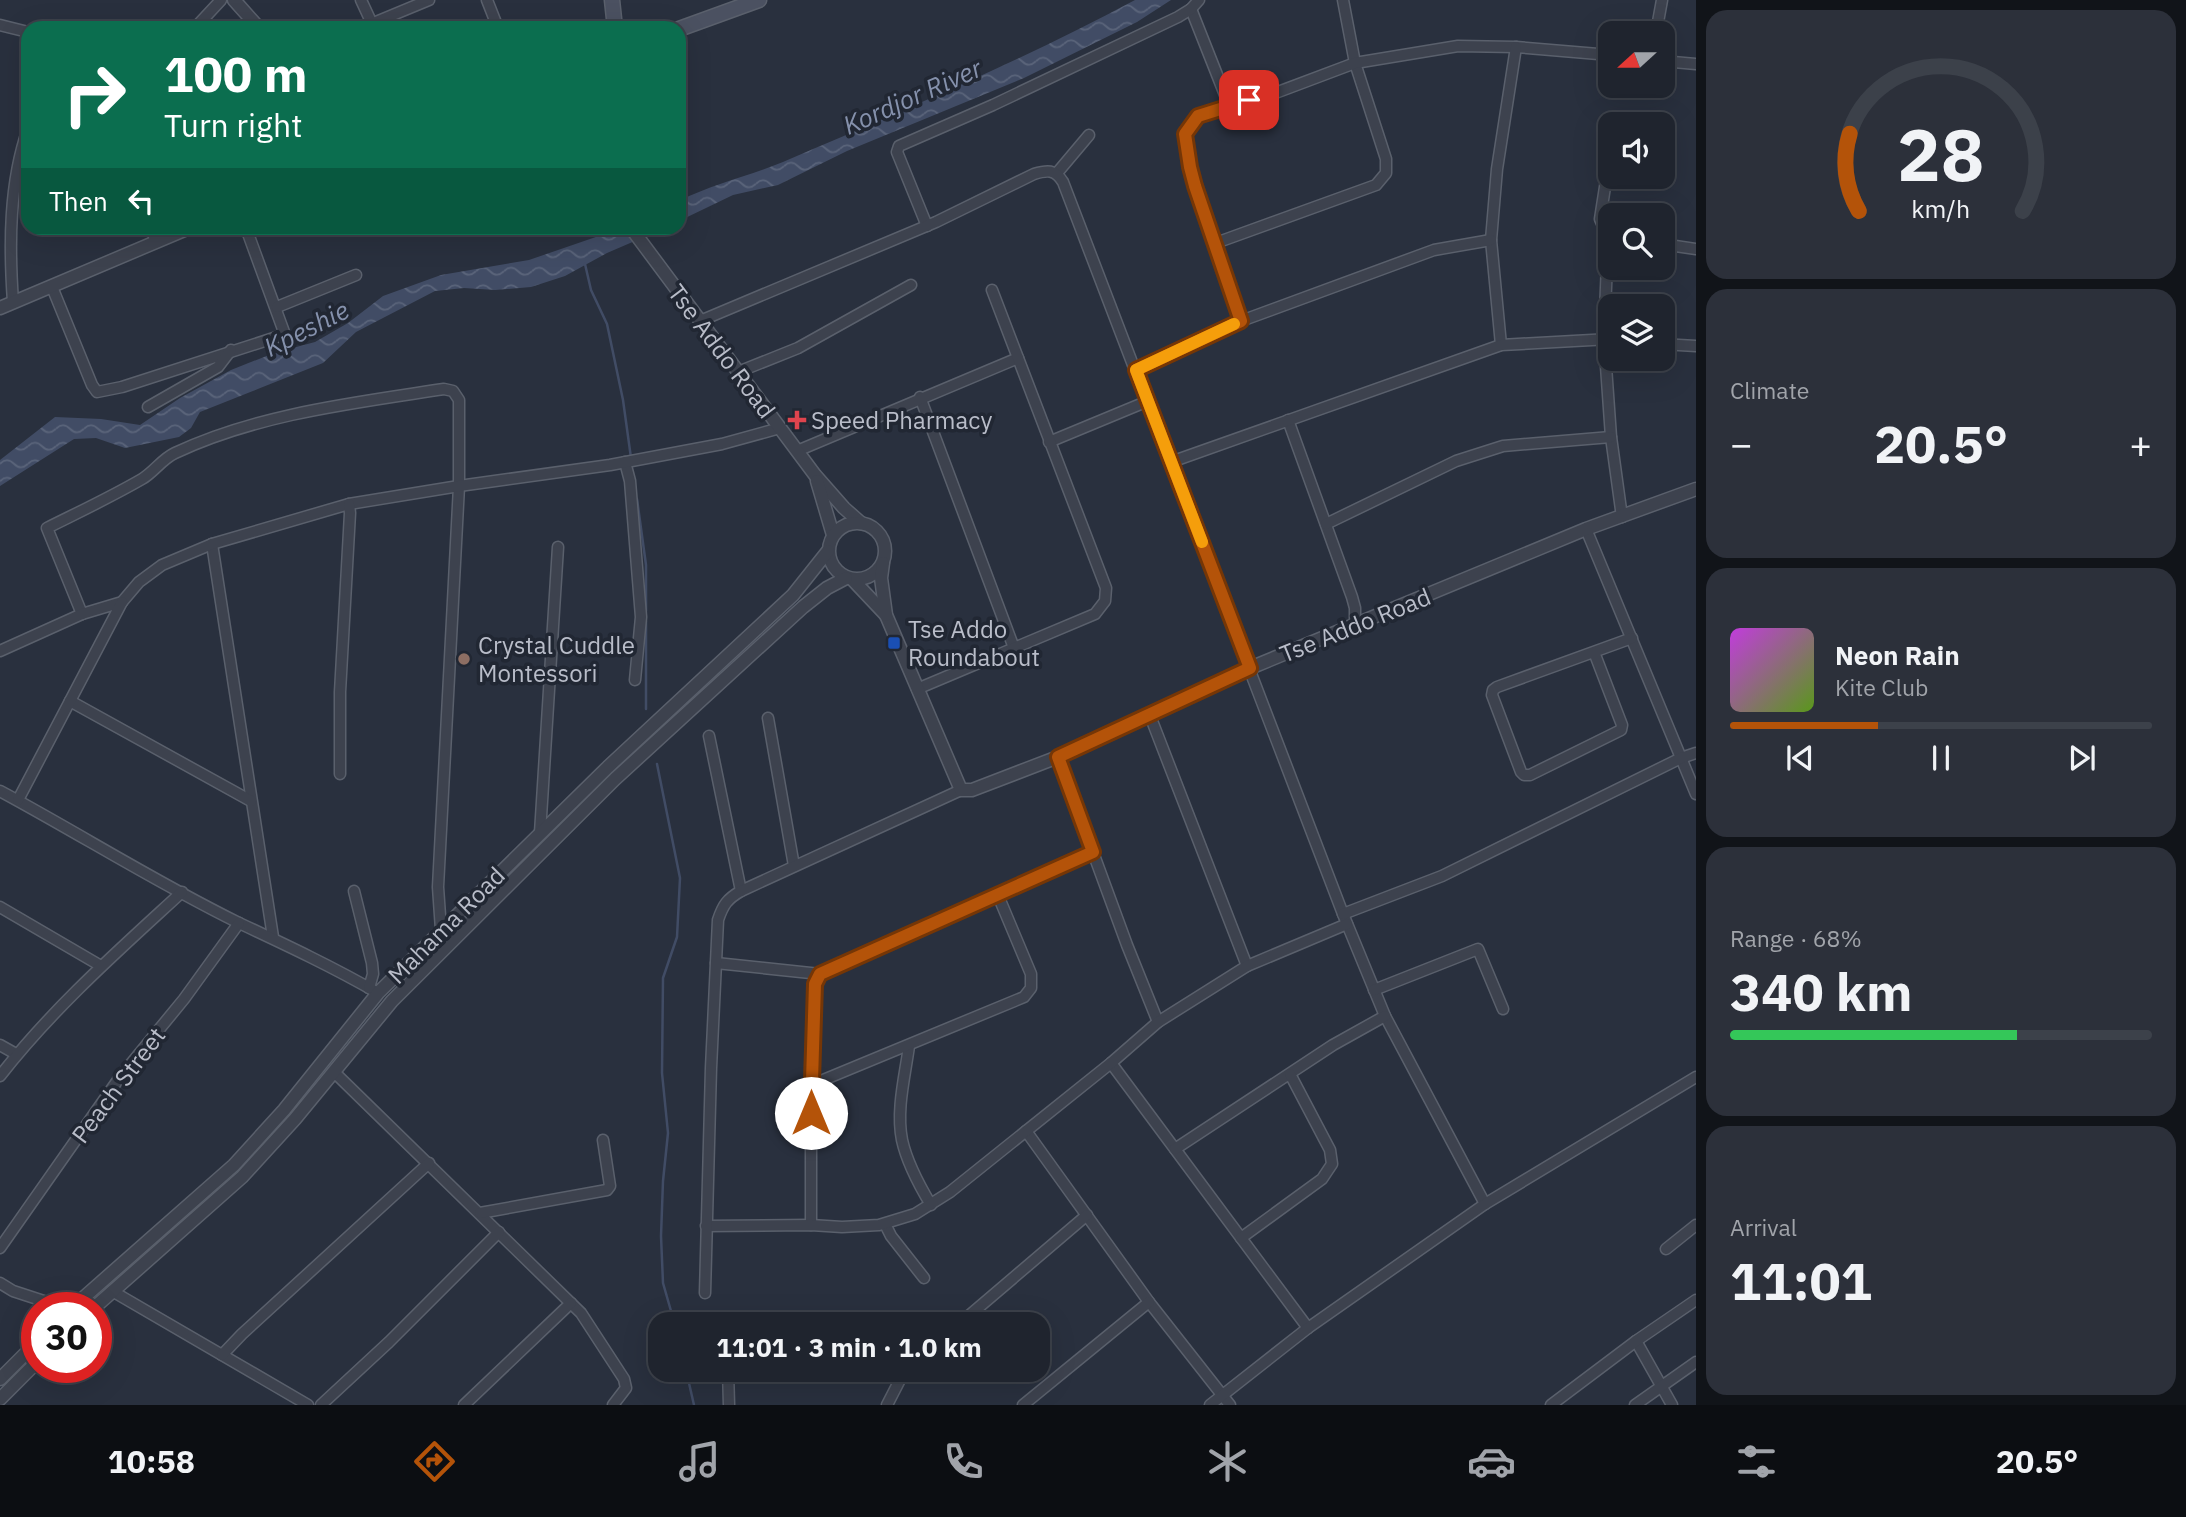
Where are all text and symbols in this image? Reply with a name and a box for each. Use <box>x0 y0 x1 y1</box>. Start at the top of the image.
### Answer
north arrow <box>1598 21 1675 98</box>
map controls <box>1598 21 1675 371</box>
text: 100 m <box>164 42 308 105</box>
icon: right <box>49 49 140 140</box>
water label: Kordjor River <box>837 50 988 142</box>
pin <box>1219 70 1279 130</box>
icon: arrive <box>1230 81 1268 119</box>
text: Turn right <box>164 104 302 146</box>
text: 28 <box>1897 106 1985 201</box>
button: sound <box>1598 112 1675 189</box>
icon: left <box>122 182 160 220</box>
text: Then <box>49 184 108 218</box>
text: km/h <box>1912 191 1970 224</box>
button: search <box>1598 203 1675 280</box>
street label: Tse Addo Road <box>661 277 783 425</box>
water label: Kpeshie <box>258 292 354 364</box>
button: layers <box>1598 294 1675 371</box>
text: Climate <box>1730 375 1809 405</box>
place label: Speed Pharmacy <box>811 404 992 436</box>
text: 20.5° <box>1874 410 2008 477</box>
marker: Speed Pharmacy <box>789 412 805 428</box>
text: − <box>1730 419 1753 468</box>
text: + <box>2129 419 2152 468</box>
street label: Tse Addo Road <box>1275 580 1435 670</box>
place label: Tse Addo Roundabout <box>908 613 1040 673</box>
place label: Crystal Cuddle Montessori <box>478 629 635 689</box>
marker: Tse Addo Roundabout <box>886 635 902 651</box>
text: Neon Rain <box>1835 638 1960 672</box>
marker: Crystal Cuddle Montessori <box>456 651 472 667</box>
text: Kite Club <box>1835 672 1928 702</box>
icon: previous <box>1781 739 1819 777</box>
icon: pause <box>1922 739 1960 777</box>
icon: next <box>2063 739 2101 777</box>
street label: Mahama Road <box>380 859 512 991</box>
text: Range · 68% <box>1730 923 1862 953</box>
text: 340 km <box>1730 958 1912 1025</box>
street label: Peach Street <box>64 1021 172 1149</box>
position arrow <box>774 1076 848 1150</box>
text: Arrival <box>1730 1212 1797 1242</box>
text: 11:01 <box>1730 1247 1872 1314</box>
speed limit sign: 30 <box>21 1292 112 1383</box>
text: 11:01 · 3 min · 1.0 km <box>716 1330 982 1364</box>
icon: directions <box>410 1437 459 1486</box>
icon: music <box>675 1437 724 1486</box>
icon: phone <box>939 1437 988 1486</box>
icon: climate <box>1203 1437 1252 1486</box>
icon: car <box>1467 1437 1516 1486</box>
icon: filters <box>1732 1437 1781 1486</box>
text: 10:58 <box>108 1440 195 1482</box>
text: 20.5° <box>1996 1440 2078 1482</box>

